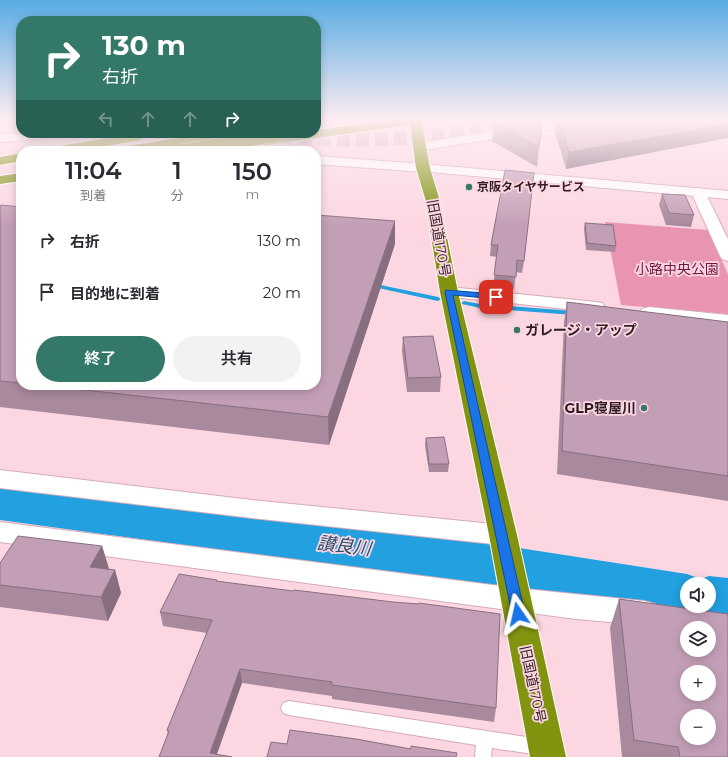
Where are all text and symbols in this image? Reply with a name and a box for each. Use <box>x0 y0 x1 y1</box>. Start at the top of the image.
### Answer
text: 130 m <box>102 28 186 62</box>
icon: right <box>36 32 88 84</box>
text: 右折 <box>102 66 138 88</box>
icon: left <box>95 108 117 130</box>
icon: ahead <box>137 108 159 130</box>
icon: ahead <box>179 108 201 130</box>
icon: right <box>221 108 243 130</box>
text: 11:04 <box>65 156 122 185</box>
text: 1 <box>173 156 182 185</box>
text: 150 <box>233 157 272 186</box>
place label: 京阪タイヤサービス <box>477 179 585 194</box>
marker: 京阪タイヤサービス <box>464 182 474 192</box>
text: m <box>245 186 259 202</box>
text: 到着 <box>80 187 106 203</box>
text: 分 <box>171 187 184 203</box>
street label: 旧国道170号 <box>423 198 455 278</box>
icon: right <box>36 229 58 251</box>
text: 130 m <box>257 231 301 250</box>
text: 右折 <box>70 232 100 251</box>
park label: 小路中央公園 <box>635 260 719 278</box>
pin <box>479 280 513 314</box>
icon: arrive <box>36 281 58 303</box>
text: 20 m <box>263 283 301 302</box>
text: 目的地に到着 <box>70 284 160 303</box>
icon: arrive <box>485 286 507 308</box>
place label: ガレージ・アップ <box>525 321 637 339</box>
marker: ガレージ・アップ <box>512 325 522 335</box>
button: 終了 <box>36 336 165 382</box>
button: 共有 <box>173 336 301 382</box>
place label: GLP寝屋川 <box>565 399 636 417</box>
marker: GLP寝屋川 <box>639 403 649 413</box>
water label: 讃良川 <box>316 532 374 560</box>
map controls <box>680 577 716 745</box>
button: sound <box>680 577 716 613</box>
position arrow <box>497 593 539 635</box>
button: layers <box>680 621 716 657</box>
street label: 旧国道170号 <box>516 644 550 724</box>
button: + <box>680 665 716 701</box>
button: − <box>680 709 716 745</box>

